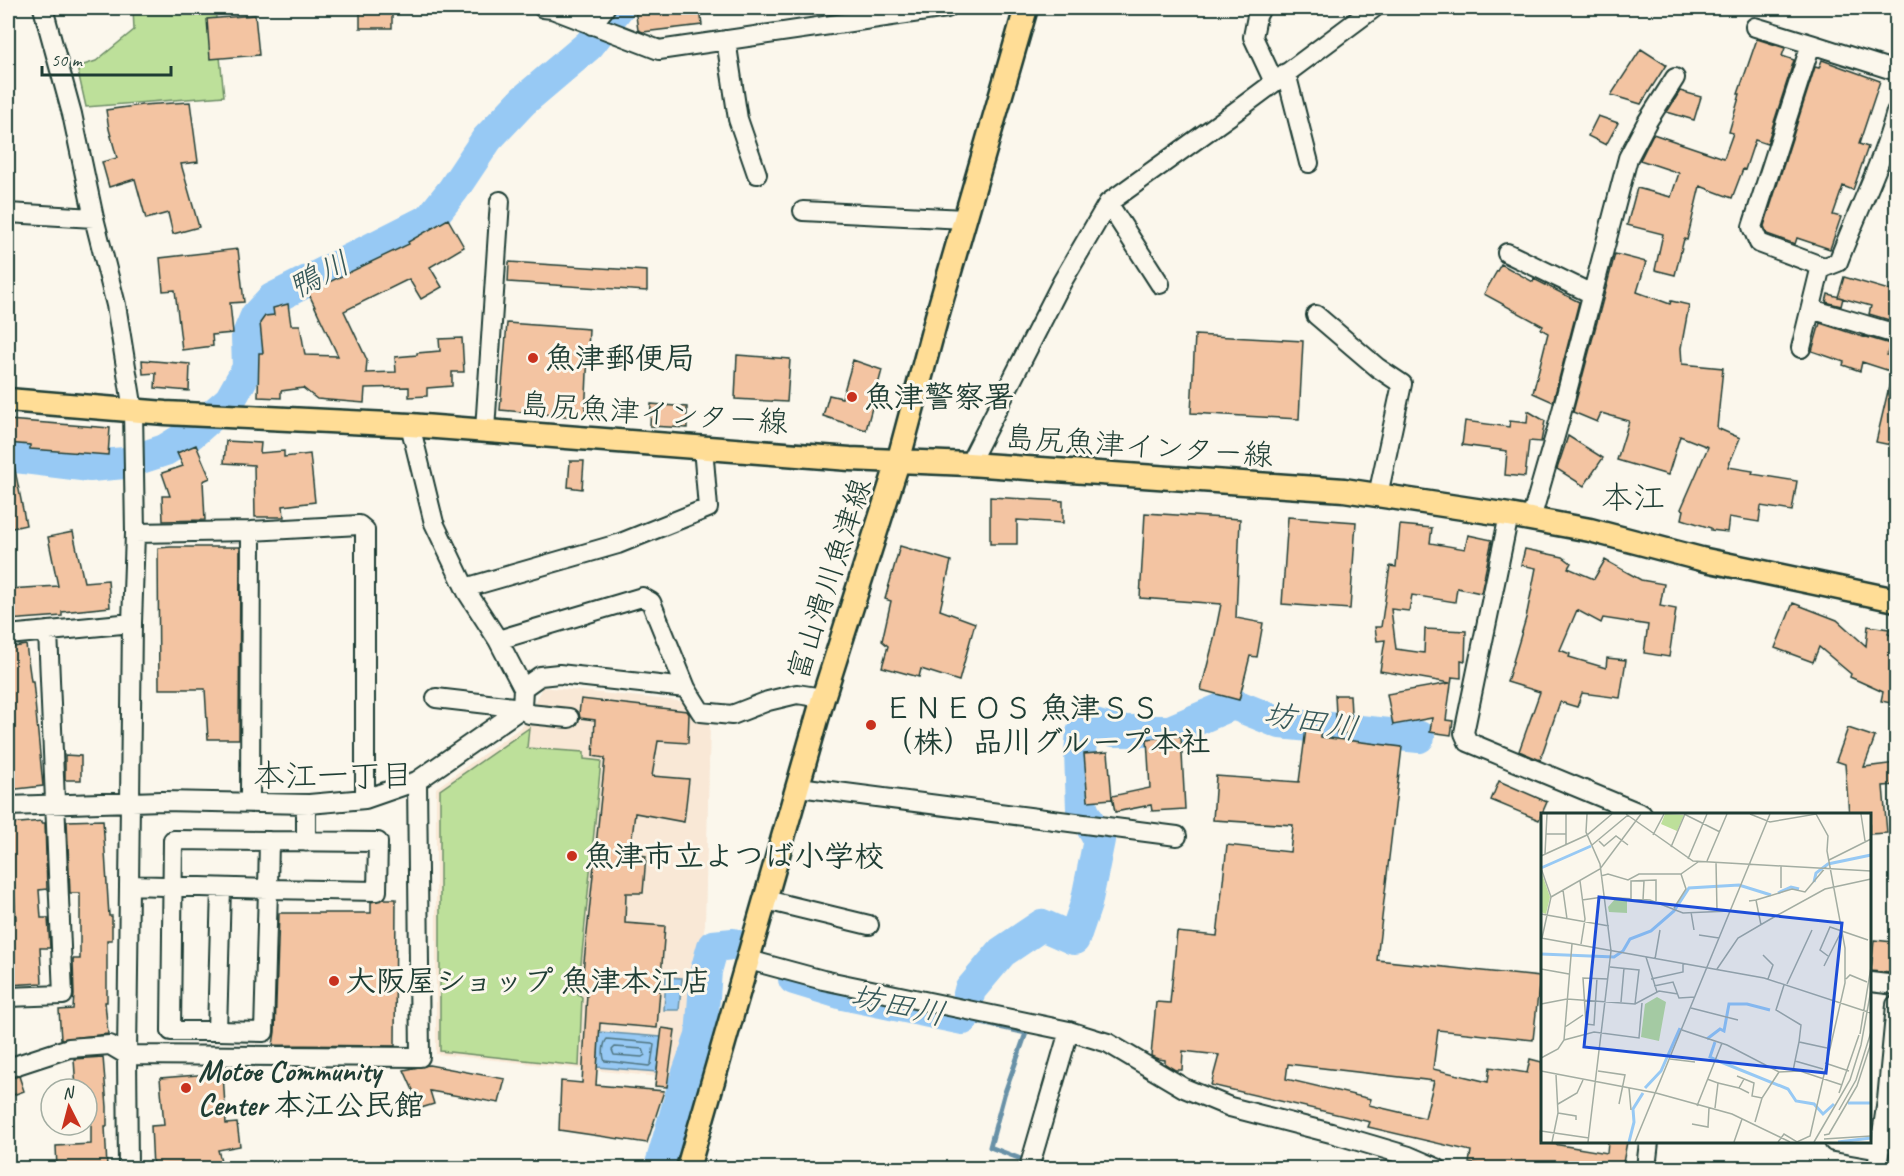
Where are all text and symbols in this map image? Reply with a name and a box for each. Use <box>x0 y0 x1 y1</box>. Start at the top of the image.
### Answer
scale bar <box>42 39 171 77</box>
text: 50 m <box>51 49 84 71</box>
water label: 鴨川 <box>281 242 357 308</box>
place label: 魚津郵便局 <box>545 339 695 377</box>
marker: 魚津郵便局 <box>526 351 540 365</box>
place label: 魚津警察署 <box>864 378 1014 416</box>
street label: 島尻魚津インター線 <box>519 385 789 441</box>
marker: 魚津警察署 <box>845 390 859 404</box>
street label: 島尻魚津インター線 <box>1004 418 1274 474</box>
street label: 富山滑川魚津線 <box>778 473 880 685</box>
district label: 本江 <box>1601 477 1665 518</box>
place label: ＥＮＥＯＳ 魚津ＳＳ （株）品川グループ本社 <box>883 689 1211 761</box>
water label: 坊田川 <box>1260 692 1362 750</box>
marker: ＥＮＥＯＳ 魚津ＳＳ （株）品川グループ本社 <box>864 718 878 732</box>
district label: 本江一丁目 <box>253 755 413 796</box>
inset map <box>1541 813 1871 1143</box>
place label: 魚津市立よつば小学校 <box>584 837 884 875</box>
marker: 魚津市立よつば小学校 <box>565 849 579 863</box>
place label: 大阪屋ショップ 魚津本江店 <box>346 962 711 1000</box>
marker: 大阪屋ショップ 魚津本江店 <box>327 974 341 988</box>
water label: 坊田川 <box>847 975 949 1035</box>
place label: Motoe Community Center 本江公民館 <box>198 1052 424 1124</box>
north arrow <box>39 1077 99 1137</box>
marker: Motoe Community Center 本江公民館 <box>179 1081 193 1095</box>
text: N <box>62 1082 77 1104</box>

